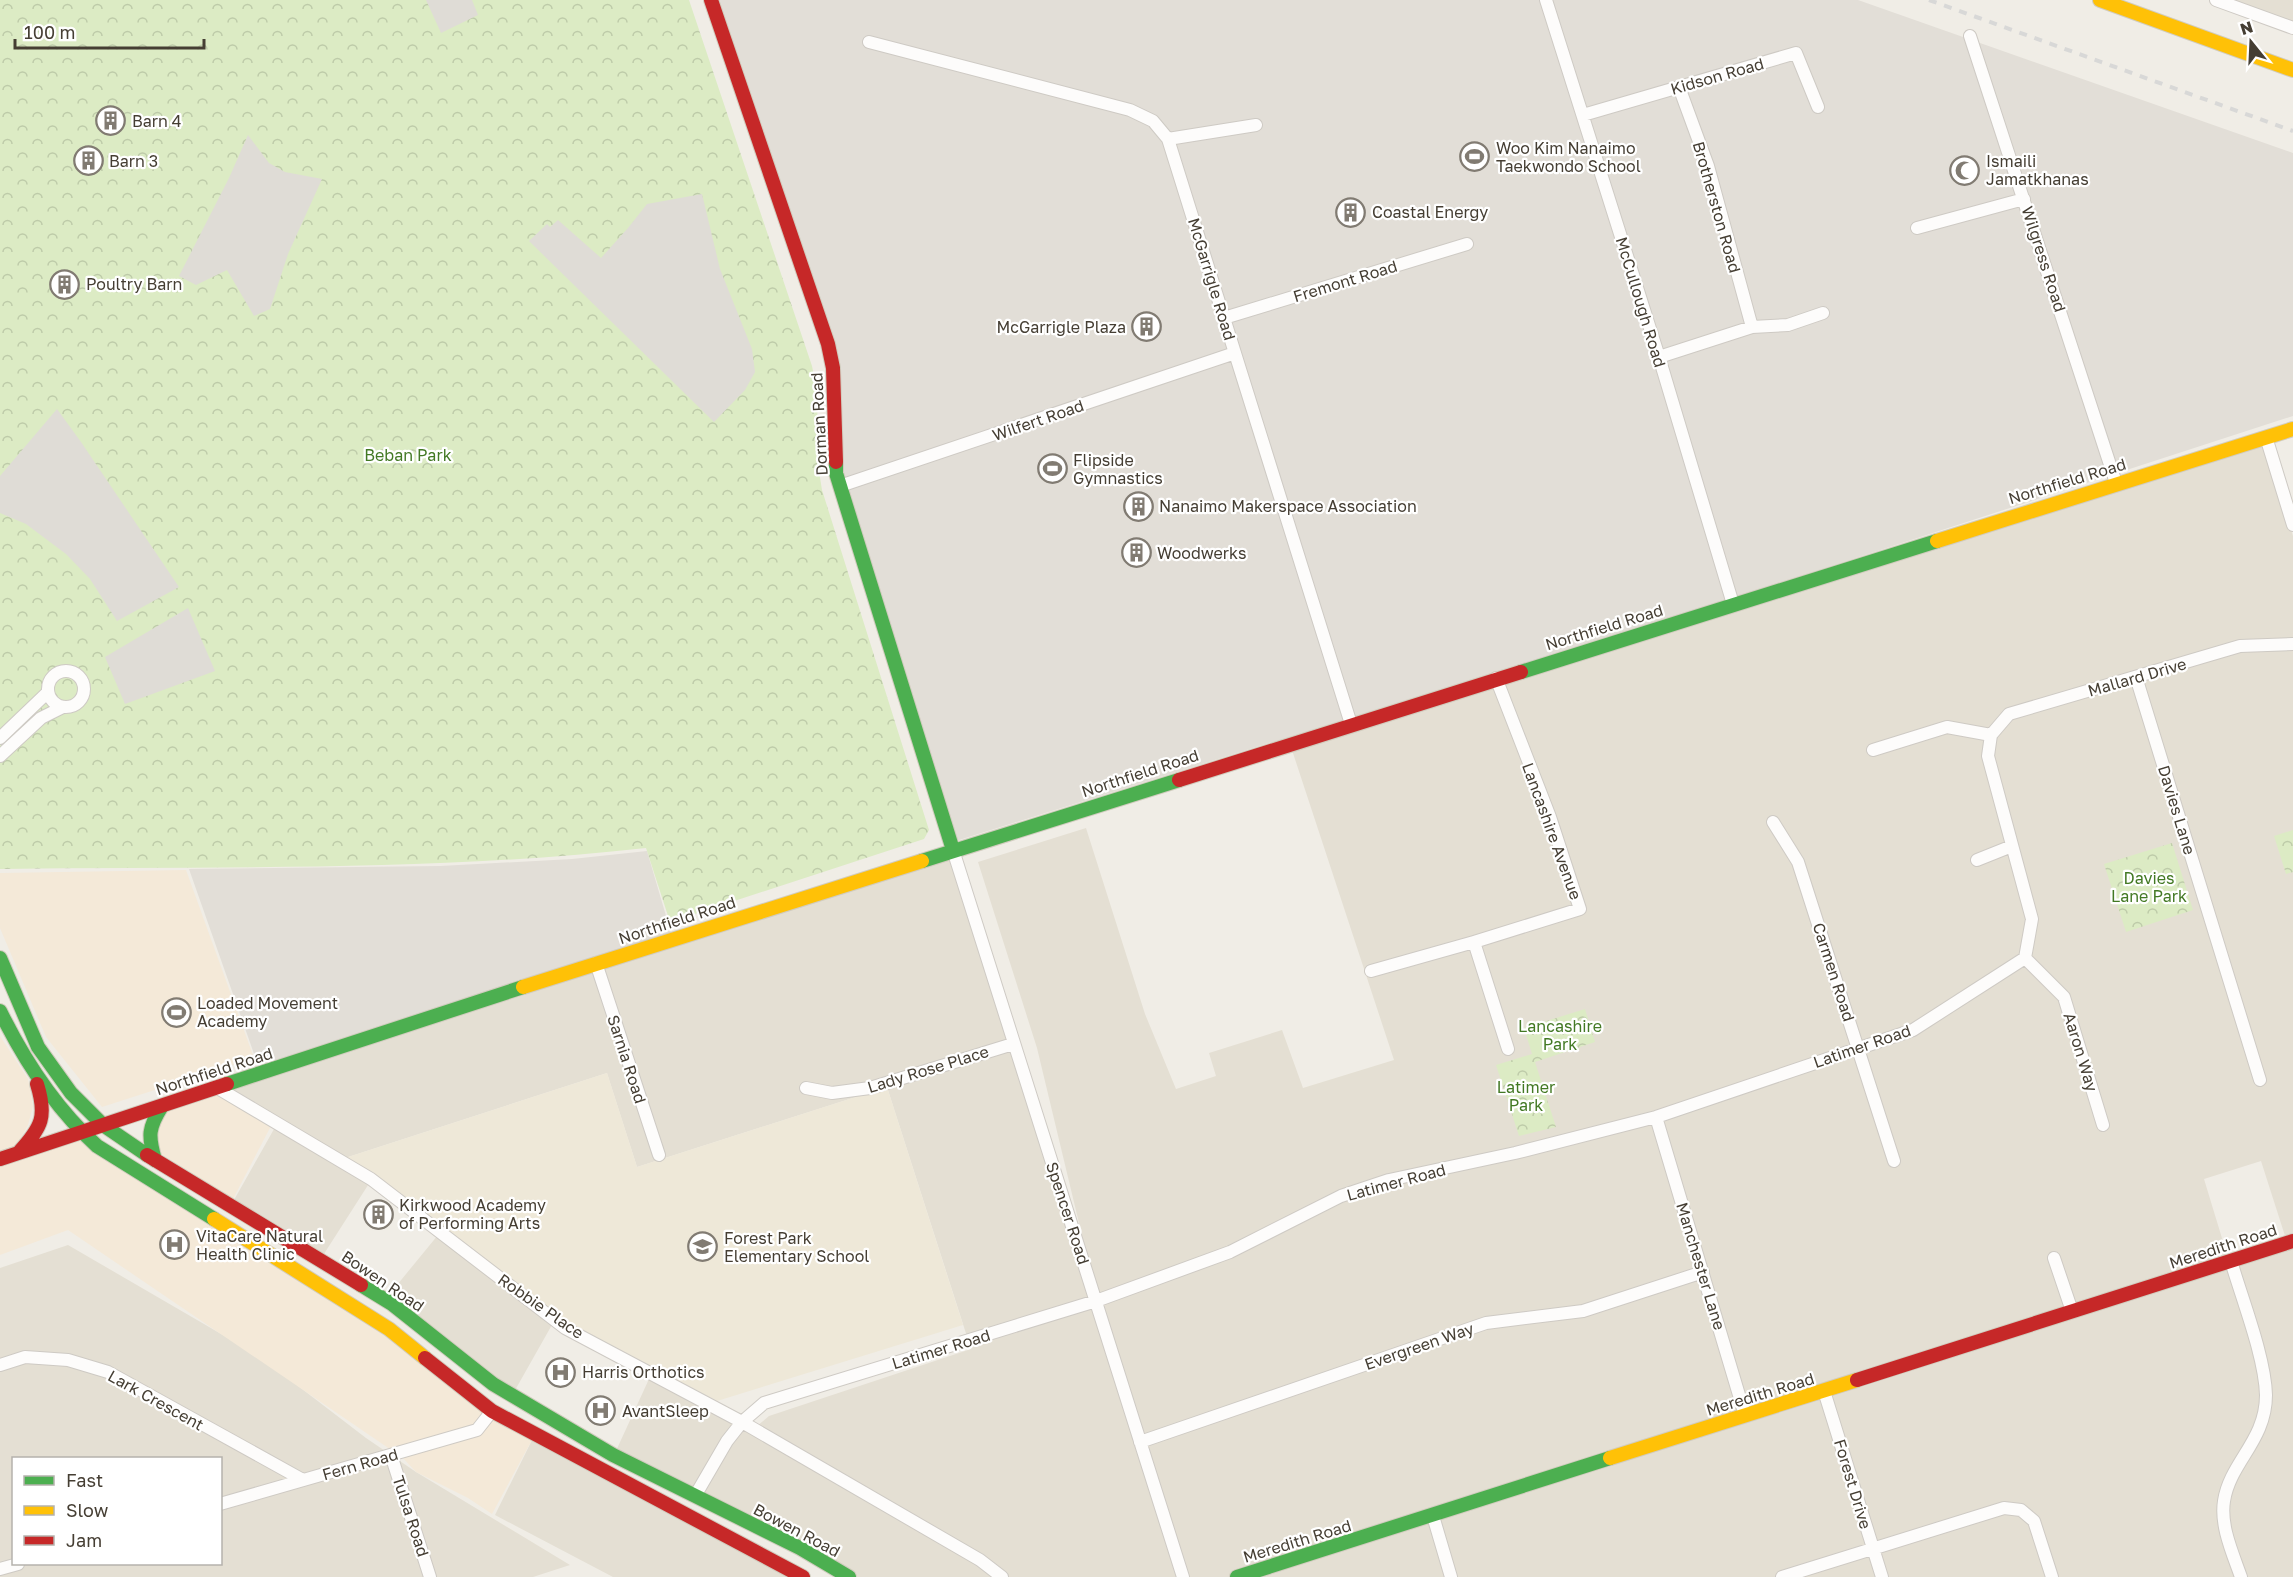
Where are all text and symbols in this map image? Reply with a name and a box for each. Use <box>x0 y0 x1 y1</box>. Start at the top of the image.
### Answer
scale bar <box>15 12 204 50</box>
north arrow <box>2221 12 2281 72</box>
text: N <box>2237 16 2255 39</box>
text: 100 m <box>24 21 75 43</box>
street label: Kidson Road <box>1668 53 1766 99</box>
building icon: Barn 4 <box>95 105 127 137</box>
place label: Barn 4 <box>132 111 182 131</box>
place label: Woo Kim Nanaimo Taekwondo School <box>1496 138 1641 176</box>
street label: Brotherston Road <box>1689 139 1745 275</box>
sports icon: Woo Kim Nanaimo Taekwondo School <box>1459 141 1491 173</box>
building icon: Barn 3 <box>72 145 104 177</box>
place label: Barn 3 <box>109 151 158 171</box>
place label: Ismaili Jamatkhanas <box>1986 151 2089 189</box>
mosque icon: Ismaili Jamatkhanas <box>1949 154 1981 186</box>
building icon: Coastal Energy <box>1335 196 1367 228</box>
place label: Coastal Energy <box>1372 202 1488 222</box>
street label: Wilgress Road <box>2017 204 2071 314</box>
street label: McGarrigle Road <box>1184 215 1240 343</box>
street label: McCullough Road <box>1612 234 1670 370</box>
street label: Fremont Road <box>1290 256 1400 306</box>
building icon: Poultry Barn <box>49 268 81 300</box>
place label: Poultry Barn <box>86 274 182 294</box>
building icon: McGarrigle Plaza <box>1131 311 1163 343</box>
place label: McGarrigle Plaza <box>997 317 1126 337</box>
street label: Dorman Road <box>806 372 832 476</box>
street label: Wilfert Road <box>990 395 1086 445</box>
park label: Beban Park <box>364 445 452 465</box>
place label: Flipside Gymnastics <box>1073 450 1163 488</box>
sports icon: Flipside Gymnastics <box>1036 453 1068 485</box>
street label: Northfield Road <box>2006 454 2128 508</box>
building icon: Nanaimo Makerspace Association <box>1122 490 1154 522</box>
place label: Nanaimo Makerspace Association <box>1159 496 1417 516</box>
building icon: Woodwerks <box>1120 537 1152 569</box>
place label: Woodwerks <box>1157 543 1247 563</box>
street label: Northfield Road <box>1543 600 1665 654</box>
street label: Mallard Drive <box>2085 653 2189 701</box>
street label: Northfield Road <box>1079 745 1201 801</box>
street label: Lancashire Avenue <box>1518 760 1586 902</box>
street label: Davies Lane <box>2154 763 2200 857</box>
park label: Davies Lane Park <box>2111 868 2187 906</box>
street label: Northfield Road <box>616 892 738 948</box>
street label: Carmen Road <box>1809 920 1859 1024</box>
place label: Loaded Movement Academy <box>197 993 338 1031</box>
sports icon: Loaded Movement Academy <box>160 996 192 1028</box>
street label: Aaron Way <box>2059 1010 2103 1094</box>
street label: Sarnia Road <box>603 1012 651 1106</box>
park label: Lancashire Park <box>1518 1016 1602 1054</box>
street label: Latimer Road <box>1811 1020 1913 1072</box>
street label: Lady Rose Place <box>865 1041 991 1097</box>
street label: Northfield Road <box>153 1043 275 1099</box>
park label: Latimer Park <box>1497 1077 1555 1115</box>
street label: Spencer Road <box>1042 1159 1094 1267</box>
street label: Latimer Road <box>1344 1159 1448 1205</box>
place label: Kirkwood Academy of Performing Arts <box>399 1195 546 1233</box>
building icon: Kirkwood Academy of Performing Arts <box>362 1198 394 1230</box>
street label: Manchester Lane <box>1672 1200 1730 1332</box>
street label: Meredith Road <box>2167 1219 2279 1273</box>
place label: VitaCare Natural Health Clinic <box>196 1226 323 1264</box>
place label: Forest Park Elementary School <box>724 1228 869 1266</box>
hospital icon: VitaCare Natural Health Clinic <box>159 1229 191 1261</box>
school or university icon: Forest Park Elementary School <box>687 1231 719 1263</box>
street label: Bowen Road <box>338 1246 428 1316</box>
street label: Robbie Place <box>494 1269 588 1343</box>
street label: Evergreen Way <box>1362 1318 1476 1374</box>
street label: Latimer Road <box>889 1325 993 1373</box>
hospital icon: Harris Orthotics <box>545 1356 577 1388</box>
place label: Harris Orthotics <box>582 1362 705 1382</box>
street label: Lark Crescent <box>105 1365 207 1435</box>
street label: Meredith Road <box>1704 1368 1816 1420</box>
hospital icon: AvantSleep <box>585 1395 617 1427</box>
place label: AvantSleep <box>622 1401 709 1421</box>
street label: Forest Drive <box>1830 1437 1876 1531</box>
street label: Fern Road <box>320 1444 400 1484</box>
legend <box>12 1457 222 1565</box>
text: Fast <box>66 1469 103 1491</box>
street label: Tulsa Road <box>389 1473 433 1559</box>
text: Slow <box>66 1499 109 1521</box>
street label: Bowen Road <box>750 1499 844 1561</box>
street label: Meredith Road <box>1241 1515 1353 1567</box>
text: Jam <box>66 1529 102 1551</box>

